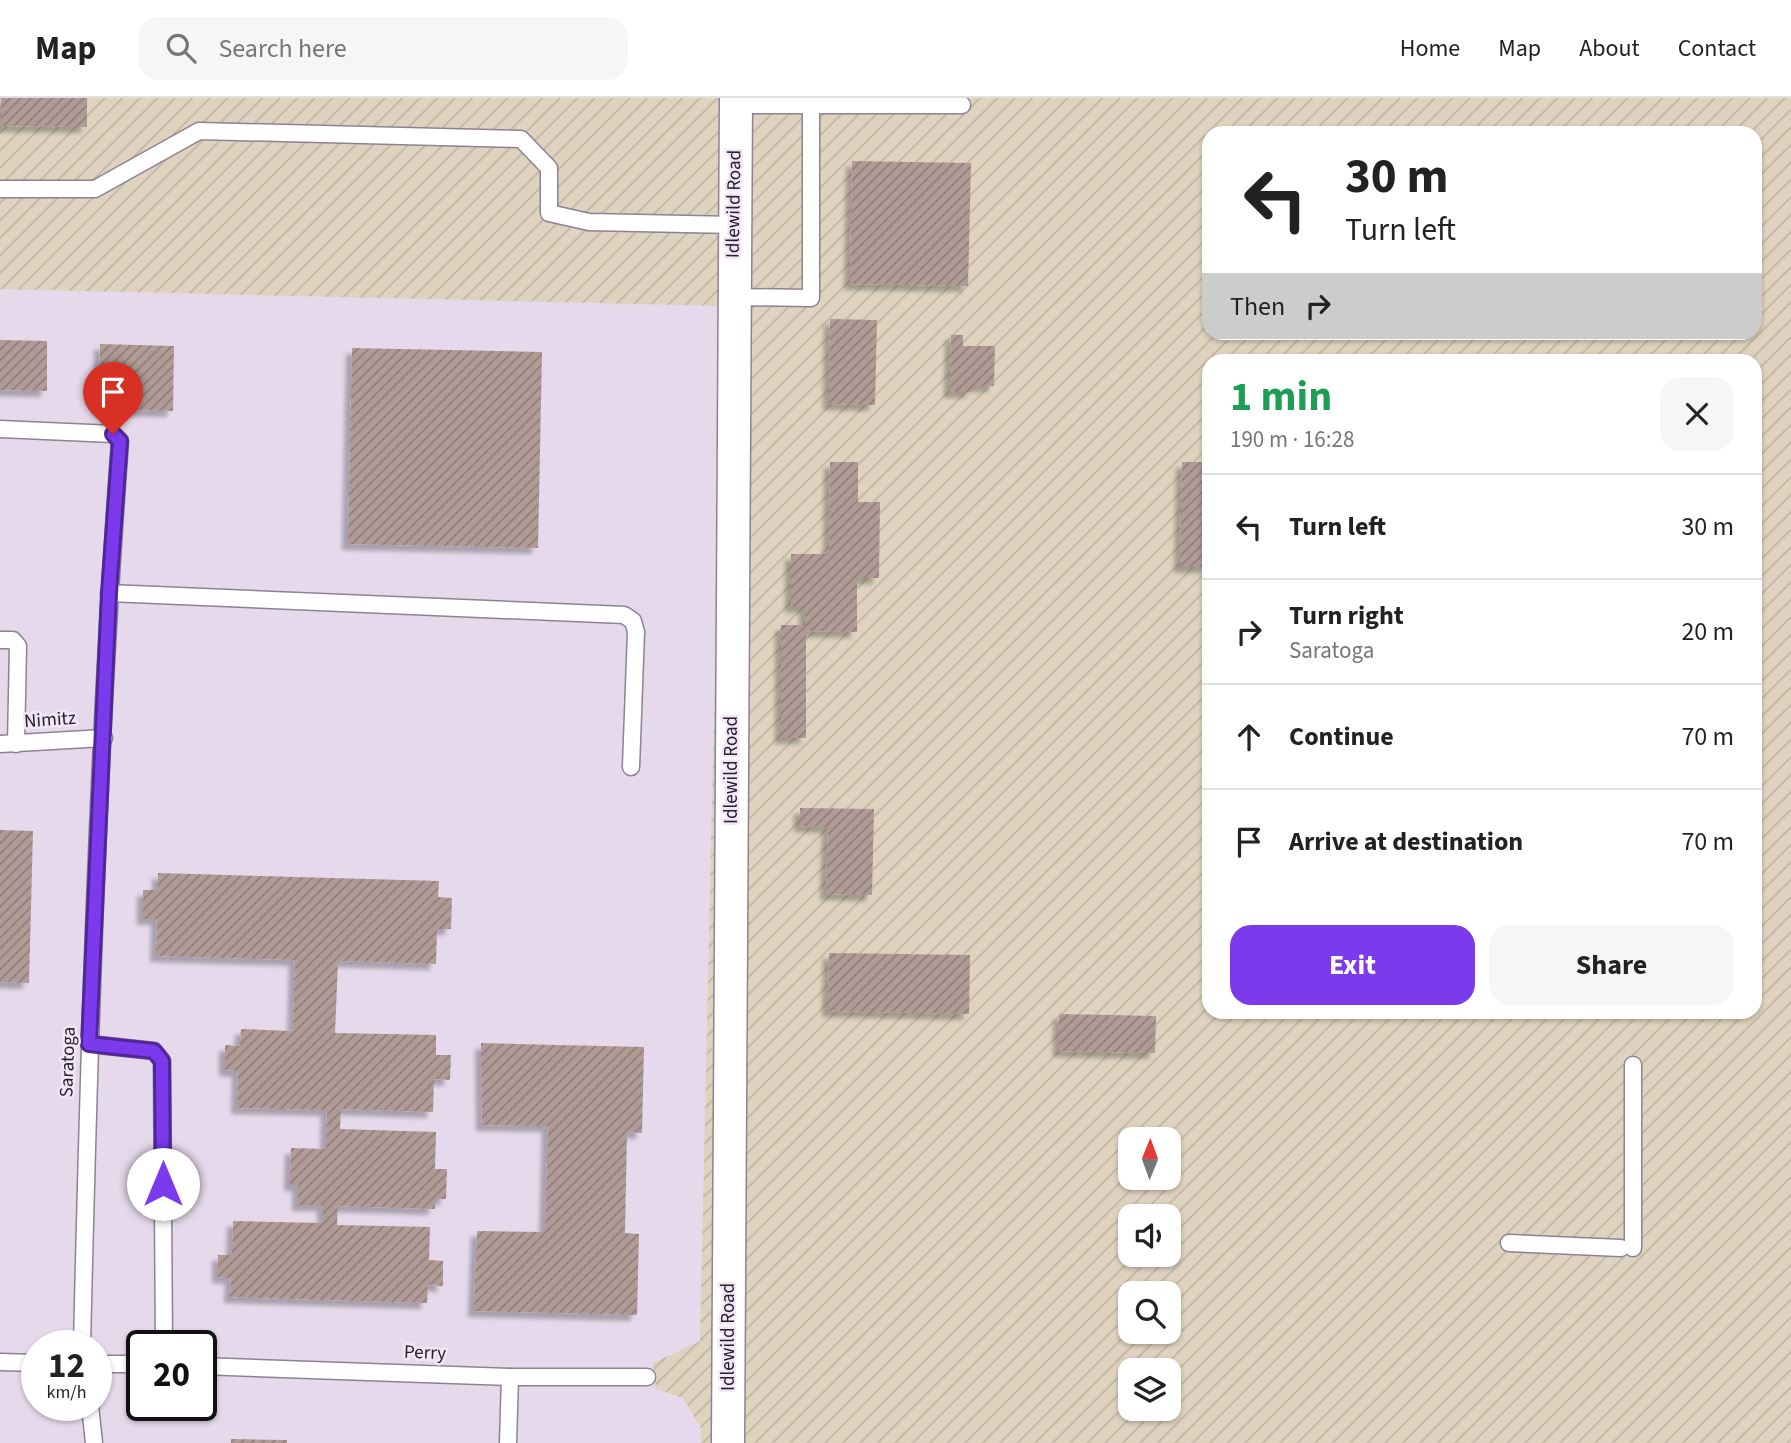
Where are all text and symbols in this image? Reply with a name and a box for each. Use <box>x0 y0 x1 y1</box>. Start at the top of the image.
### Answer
search box <box>138 17 628 80</box>
text: Map <box>35 25 96 72</box>
icon: search <box>162 29 200 67</box>
text: Search here <box>218 30 347 67</box>
text: Home <box>1400 31 1460 66</box>
text: Map <box>1498 31 1541 66</box>
text: About <box>1579 31 1640 66</box>
text: Contact <box>1678 31 1756 66</box>
text: 30 m <box>1345 142 1449 212</box>
street label: Idlewild Road <box>720 150 748 258</box>
icon: left <box>1230 154 1321 245</box>
text: Turn left <box>1345 207 1456 253</box>
icon: right <box>1299 287 1337 325</box>
text: Then <box>1230 288 1285 325</box>
pin <box>83 362 143 434</box>
text: 1 min <box>1230 367 1332 427</box>
icon: arrive <box>94 373 132 411</box>
button: close <box>1660 377 1734 451</box>
text: 190 m · 16:28 <box>1230 423 1354 456</box>
icon: left <box>1230 508 1268 546</box>
text: Turn left <box>1289 508 1386 545</box>
text: 30 m <box>1681 508 1734 545</box>
text: Turn right <box>1289 597 1404 634</box>
icon: right <box>1230 613 1268 651</box>
text: 20 m <box>1681 613 1734 650</box>
text: Saratoga <box>1289 634 1374 667</box>
street label: Nimitz <box>23 705 77 735</box>
street label: Idlewild Road <box>718 716 745 824</box>
icon: ahead <box>1230 718 1268 756</box>
text: Continue <box>1289 718 1394 755</box>
text: 70 m <box>1681 718 1734 755</box>
icon: arrive <box>1230 823 1268 861</box>
text: Arrive at destination <box>1289 823 1523 860</box>
text: 70 m <box>1681 823 1734 860</box>
button: Exit <box>1230 925 1475 1005</box>
button: Share <box>1489 925 1734 1005</box>
street label: Saratoga <box>53 1026 83 1098</box>
north arrow <box>1118 1127 1181 1190</box>
map controls <box>1118 1127 1181 1421</box>
position arrow <box>126 1147 200 1221</box>
button: sound <box>1118 1204 1181 1267</box>
button: search <box>1118 1281 1181 1344</box>
street label: Idlewild Road <box>715 1283 742 1391</box>
speed limit sign: 20 <box>126 1330 217 1421</box>
street label: Perry <box>403 1339 447 1367</box>
text: 12 <box>48 1341 85 1391</box>
button: layers <box>1118 1358 1181 1421</box>
text: km/h <box>47 1380 86 1405</box>

